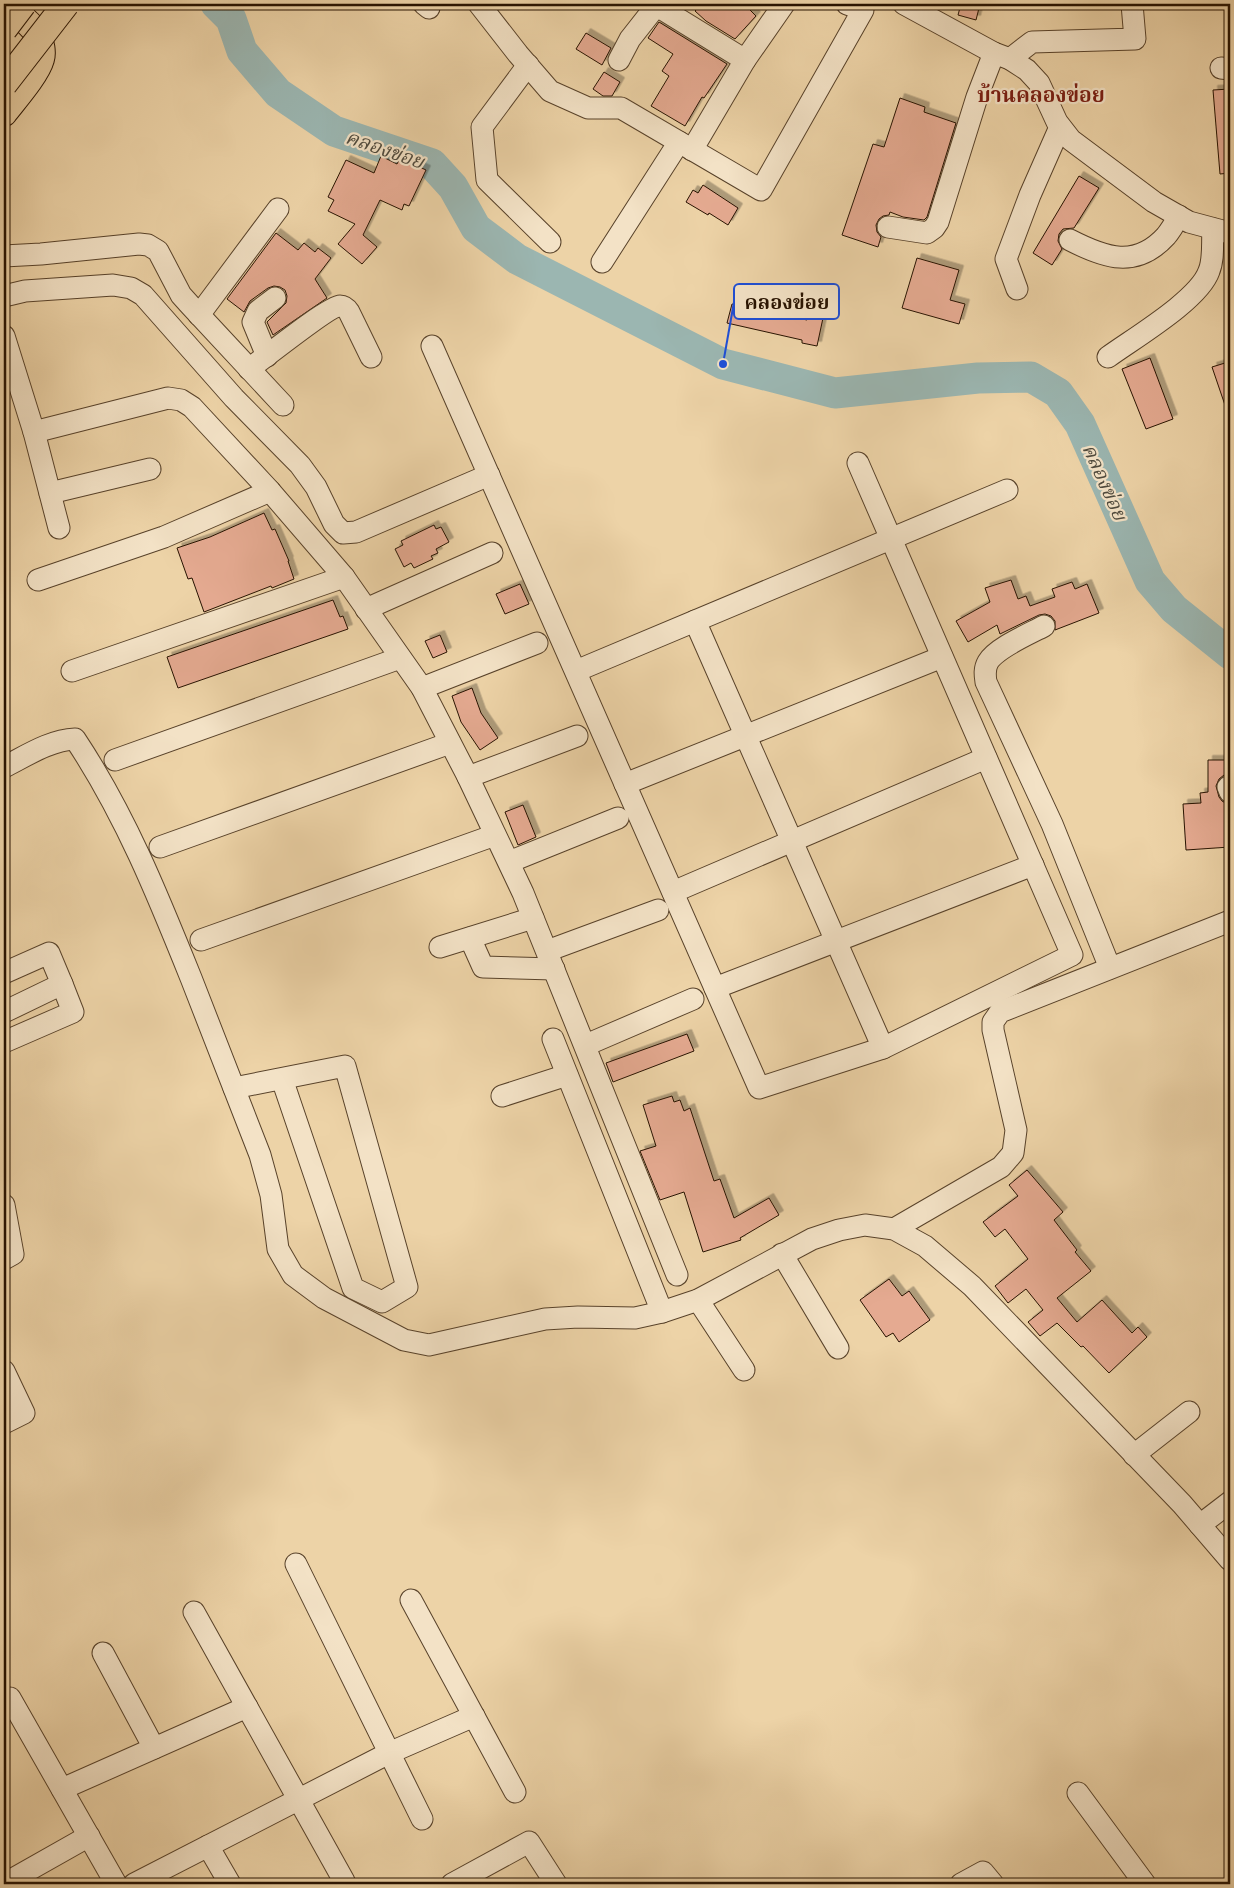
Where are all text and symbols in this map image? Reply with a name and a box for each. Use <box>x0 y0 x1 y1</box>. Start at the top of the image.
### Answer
district label: บ้านคลองข่อย <box>977 81 1105 108</box>
water label: คลองข่อย <box>342 123 429 175</box>
callout: คลองข่อย <box>734 284 839 319</box>
text: คลองข่อย <box>745 289 829 315</box>
water label: คลองข่อย <box>1077 440 1134 525</box>

